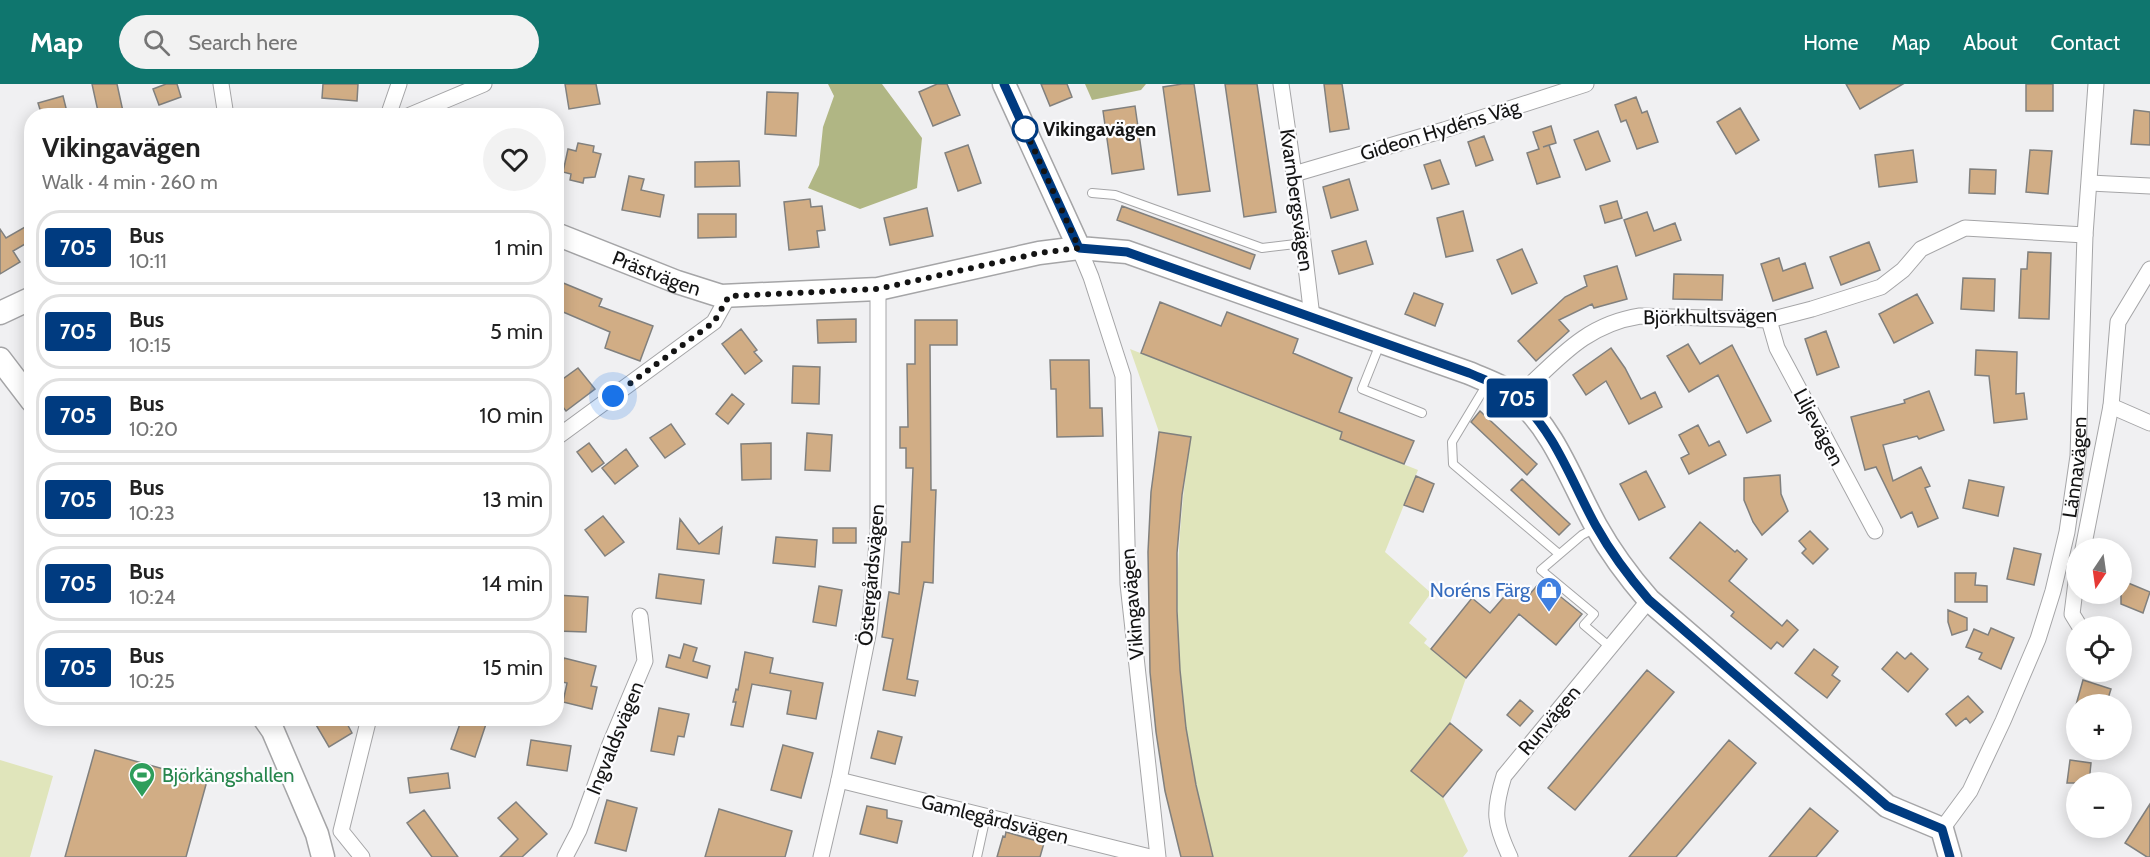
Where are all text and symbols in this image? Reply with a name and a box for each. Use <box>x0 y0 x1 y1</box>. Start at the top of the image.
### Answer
search box <box>119 15 539 69</box>
text: Map <box>30 25 83 59</box>
icon: search <box>140 26 173 59</box>
text: Search here <box>188 29 297 56</box>
text: Home <box>1803 30 1859 55</box>
text: Map <box>1892 30 1930 55</box>
text: About <box>1963 30 2017 55</box>
text: Contact <box>2050 30 2120 55</box>
street label: Gideon Hydéns Väg <box>1357 94 1524 166</box>
marker: Vikingavägen <box>1012 116 1038 142</box>
place label: Vikingavägen <box>1043 117 1156 141</box>
street label: Kvarnbergsvägen <box>1275 127 1319 273</box>
button: heart <box>483 128 546 191</box>
text: Vikingavägen <box>42 130 201 164</box>
text: Walk · 4 min · 260 m <box>42 170 218 194</box>
text: Bus <box>129 222 164 249</box>
text: 1 min <box>495 234 543 261</box>
text: 705 <box>60 235 96 260</box>
street label: Prästvägen <box>609 246 704 301</box>
text: 10:11 <box>129 249 167 273</box>
street label: Björkhultsvägen <box>1643 303 1777 329</box>
text: Bus <box>129 306 164 333</box>
text: 5 min <box>490 318 543 345</box>
text: 705 <box>60 319 96 344</box>
text: 10:15 <box>129 333 171 357</box>
line badge: 705 <box>1482 378 1552 418</box>
your location <box>598 381 628 411</box>
street label: Liljevägen <box>1789 384 1849 470</box>
text: 705 <box>1499 386 1535 411</box>
text: Bus <box>129 390 164 417</box>
text: 10 min <box>479 402 543 429</box>
text: 705 <box>60 403 96 428</box>
street label: Lännavägen <box>2057 416 2091 520</box>
text: 10:20 <box>129 417 178 441</box>
text: Bus <box>129 474 164 501</box>
text: 13 min <box>483 486 543 513</box>
text: 705 <box>60 487 96 512</box>
text: 10:23 <box>129 501 175 525</box>
street label: Östergårdsvägen <box>853 503 889 647</box>
north arrow <box>2066 538 2132 604</box>
map controls <box>2066 538 2132 838</box>
street label: Vikingavägen <box>1115 547 1149 661</box>
text: Bus <box>129 558 164 585</box>
text: 14 min <box>482 570 543 597</box>
text: 705 <box>60 571 96 596</box>
shop icon: Noréns Färg <box>1534 575 1564 613</box>
place label: Noréns Färg <box>1430 578 1531 602</box>
text: 10:24 <box>129 585 176 609</box>
button: locate <box>2066 616 2132 682</box>
text: Bus <box>129 642 164 669</box>
text: 15 min <box>483 654 543 681</box>
text: 705 <box>60 655 96 680</box>
text: 10:25 <box>129 669 175 693</box>
street label: Ingvaldsvägen <box>581 678 649 798</box>
street label: Runvägen <box>1513 680 1585 760</box>
button: + <box>2066 694 2132 760</box>
sports icon: Björkängshallen <box>127 760 157 798</box>
place label: Björkängshallen <box>162 763 294 787</box>
button: − <box>2066 772 2132 838</box>
street label: Gamlegårdsvägen <box>919 789 1071 849</box>

